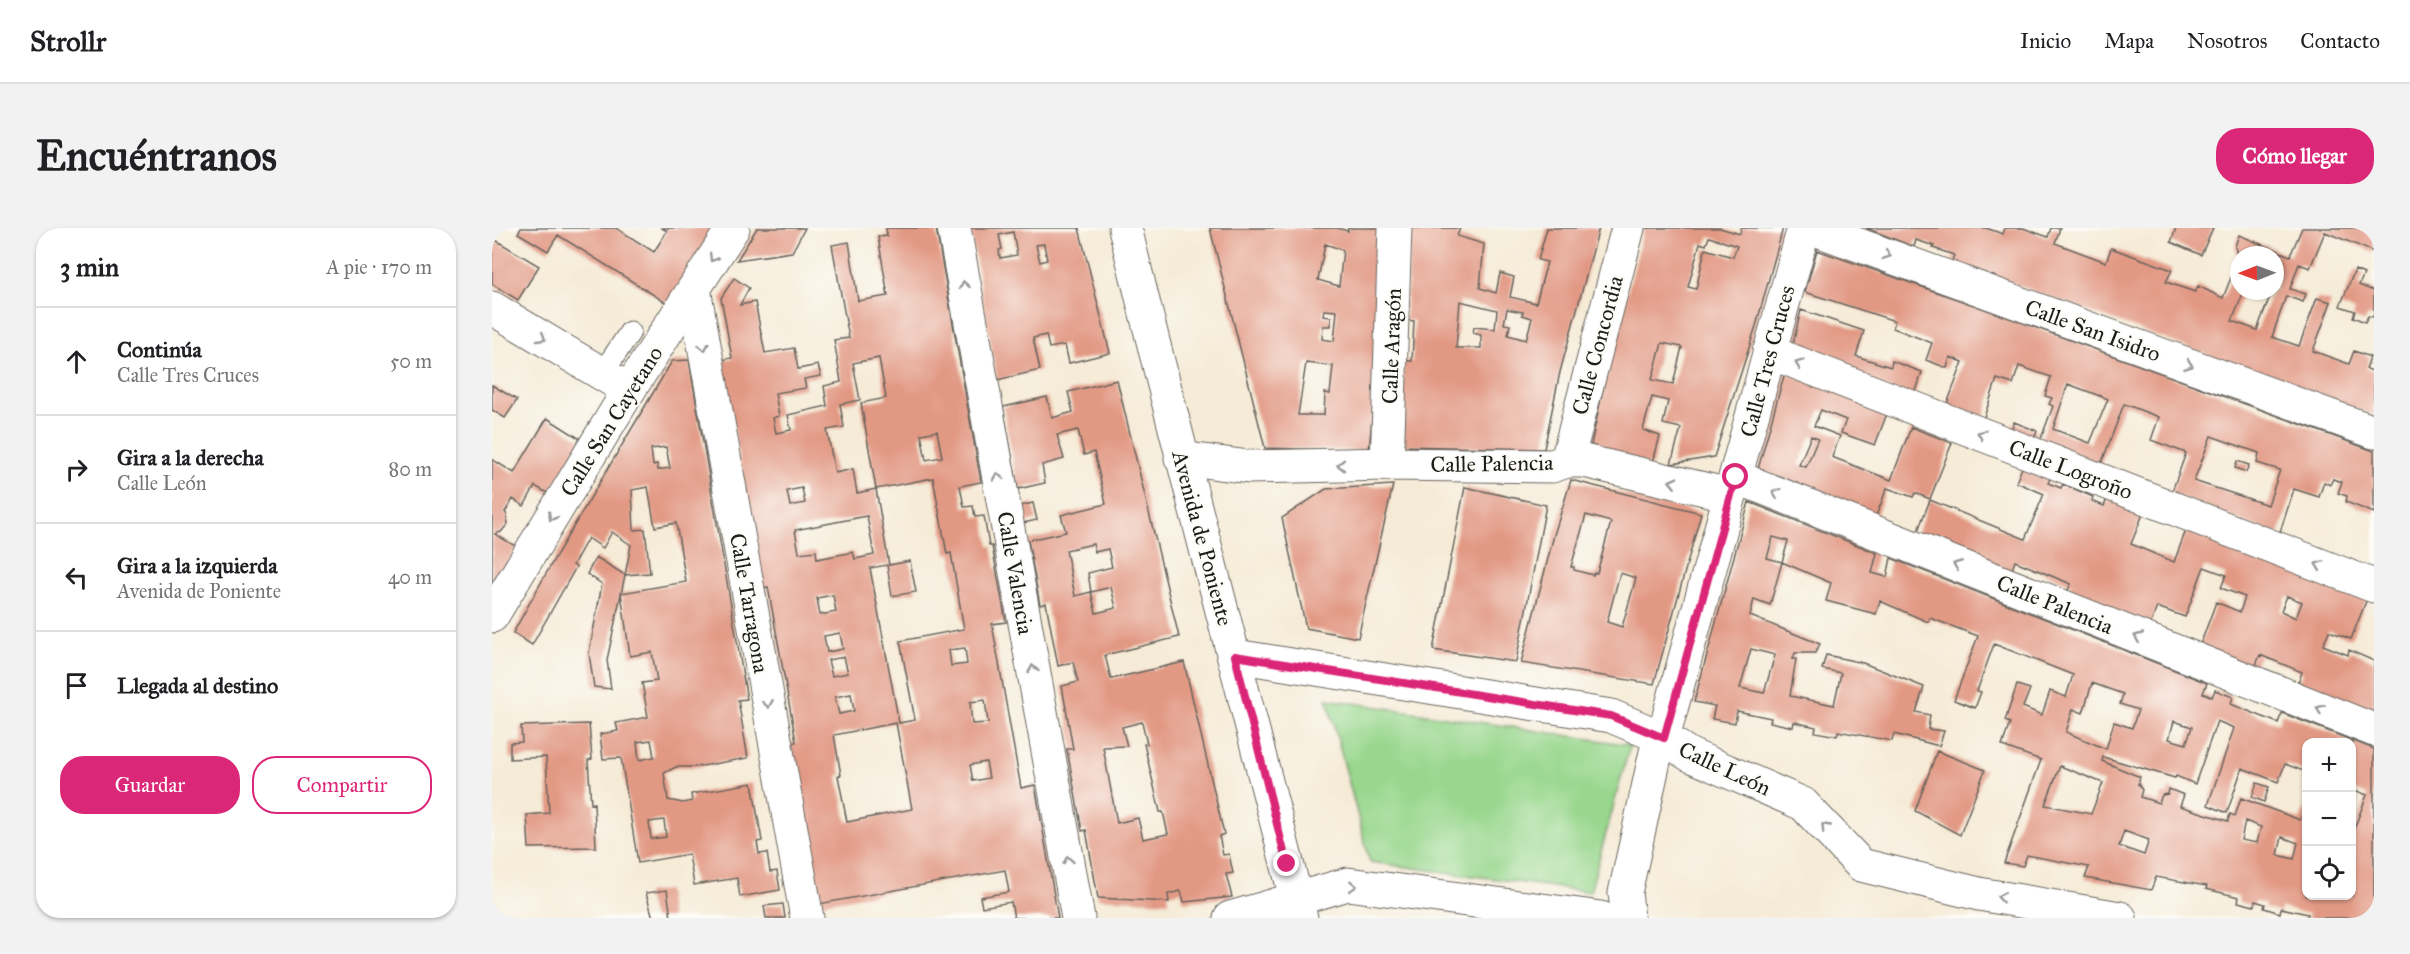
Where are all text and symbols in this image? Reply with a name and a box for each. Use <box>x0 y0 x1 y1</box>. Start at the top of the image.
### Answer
text: Strollr <box>30 24 106 59</box>
text: Inicio <box>2020 28 2071 54</box>
text: Mapa <box>2104 28 2154 54</box>
text: Nosotros <box>2187 28 2267 54</box>
text: Contacto <box>2300 28 2380 54</box>
button: Cómo llegar <box>2216 128 2374 184</box>
text: Encuéntranos <box>36 130 277 182</box>
north arrow <box>2230 246 2284 300</box>
one-way arrow <box>1881 248 1892 261</box>
text: 3 min <box>60 251 119 283</box>
one-way arrow <box>710 252 721 263</box>
text: A pie · 170 m <box>326 255 432 279</box>
street label: Calle Concordia <box>1566 272 1629 418</box>
one-way arrow <box>958 280 971 290</box>
street label: Calle Tres Cruces <box>1734 282 1801 440</box>
street label: Calle Aragón <box>1376 288 1407 404</box>
street label: Calle San Isidro <box>2021 293 2164 367</box>
one-way arrow <box>536 331 546 343</box>
text: Continúa <box>117 336 202 363</box>
street label: Calle San Cayetano <box>554 341 668 501</box>
one-way arrow <box>698 342 710 351</box>
icon: ahead <box>60 345 93 378</box>
text: 50 m <box>390 349 432 373</box>
one-way arrow <box>2183 357 2193 370</box>
one-way arrow <box>1794 359 1805 371</box>
text: Calle Tres Cruces <box>117 363 259 387</box>
one-way arrow <box>1976 429 1987 441</box>
street label: Calle Logroño <box>2005 434 2137 505</box>
text: Gira a la derecha <box>117 444 264 471</box>
street label: Avenida de Poniente <box>1166 447 1239 629</box>
street label: Calle Palencia <box>1430 449 1554 478</box>
icon: right <box>60 453 93 486</box>
text: 80 m <box>389 457 432 481</box>
one-way arrow <box>1336 459 1345 471</box>
route start <box>1722 463 1748 489</box>
text: Calle León <box>117 471 207 495</box>
one-way arrow <box>993 472 1005 481</box>
one-way arrow <box>1668 476 1678 489</box>
one-way arrow <box>1771 488 1782 500</box>
street label: Calle Valencia <box>991 509 1040 637</box>
one-way arrow <box>548 511 560 521</box>
street label: Calle Tarragona <box>724 531 775 676</box>
text: Gira a la izquierda <box>117 552 278 579</box>
one-way arrow <box>1952 560 1963 572</box>
one-way arrow <box>2315 560 2326 572</box>
icon: left <box>60 561 93 594</box>
text: 40 m <box>388 565 432 589</box>
street label: Calle Palencia <box>1993 569 2118 640</box>
text: Avenida de Poniente <box>117 579 281 603</box>
one-way arrow <box>2134 632 2145 644</box>
one-way arrow <box>1027 664 1040 674</box>
icon: arrive <box>60 669 93 702</box>
text: Llegada al destino <box>117 672 278 699</box>
one-way arrow <box>761 699 774 709</box>
one-way arrow <box>2315 704 2326 716</box>
street label: Calle León <box>1674 735 1775 802</box>
map controls <box>2302 738 2356 900</box>
button: + <box>2302 738 2356 792</box>
button: Guardar <box>60 756 240 814</box>
button: Compartir <box>252 756 432 814</box>
button: − <box>2302 792 2356 846</box>
one-way arrow <box>1822 824 1833 835</box>
button: locate <box>2302 846 2356 900</box>
route end <box>1273 850 1299 876</box>
one-way arrow <box>1062 856 1075 866</box>
one-way arrow <box>1348 880 1357 893</box>
one-way arrow <box>1996 892 2005 904</box>

